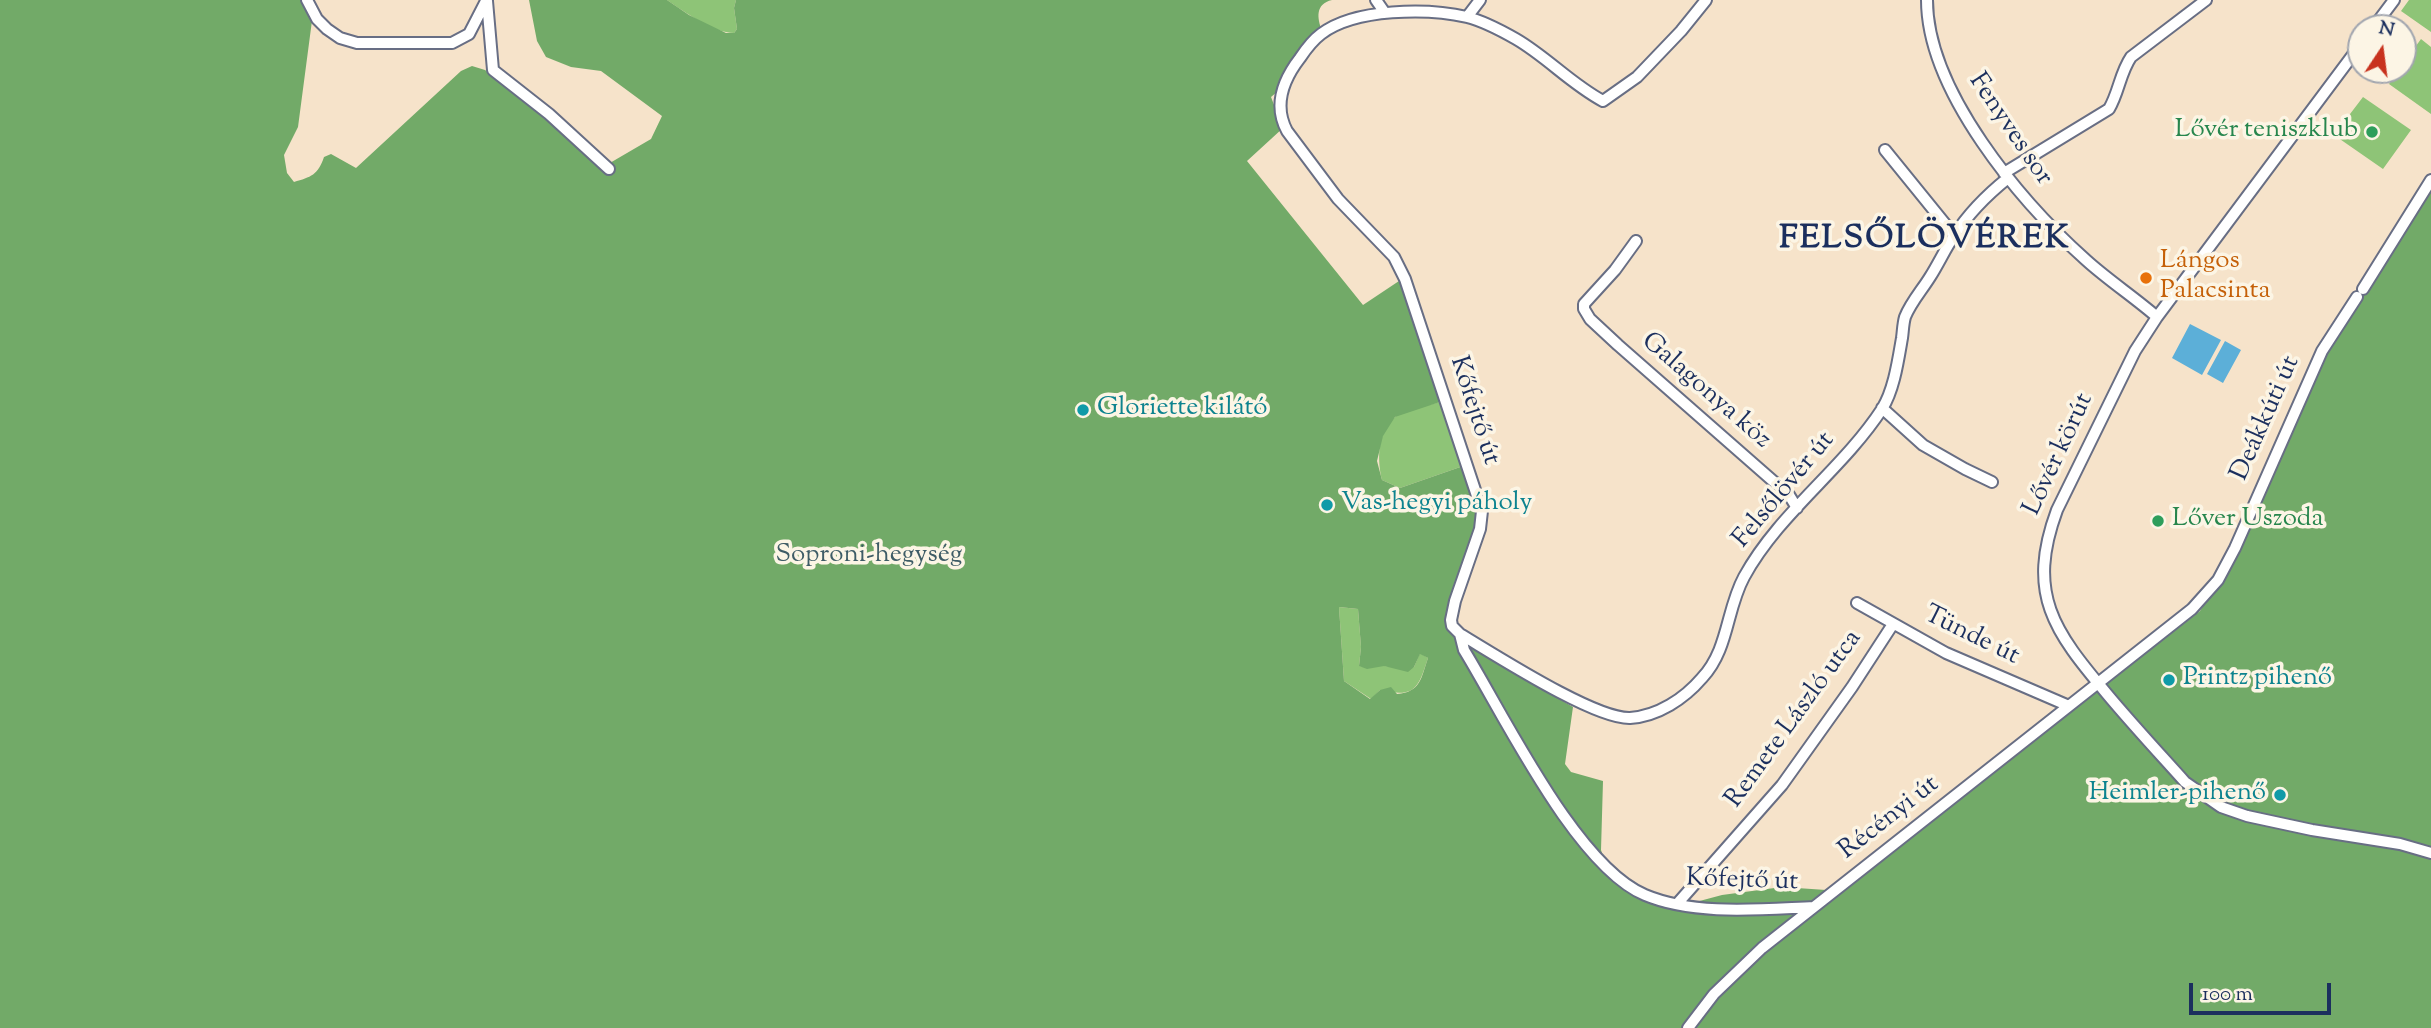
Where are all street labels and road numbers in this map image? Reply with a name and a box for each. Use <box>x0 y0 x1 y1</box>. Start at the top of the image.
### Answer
street label: Fenyves sor <box>1960 68 2058 192</box>
street label: Galagonya köz <box>1634 327 1776 457</box>
street label: Deákkúti út <box>2226 352 2308 486</box>
street label: Kőfejtő út <box>1441 353 1505 469</box>
street label: Lővér körút <box>2018 389 2102 521</box>
street label: Felsőlövér út <box>1727 427 1843 555</box>
street label: Tünde út <box>1918 601 2024 673</box>
street label: Remete László utca <box>1720 625 1870 815</box>
street label: Récényi út <box>1834 770 1946 868</box>
street label: Kőfejtő út <box>1685 864 1799 900</box>

